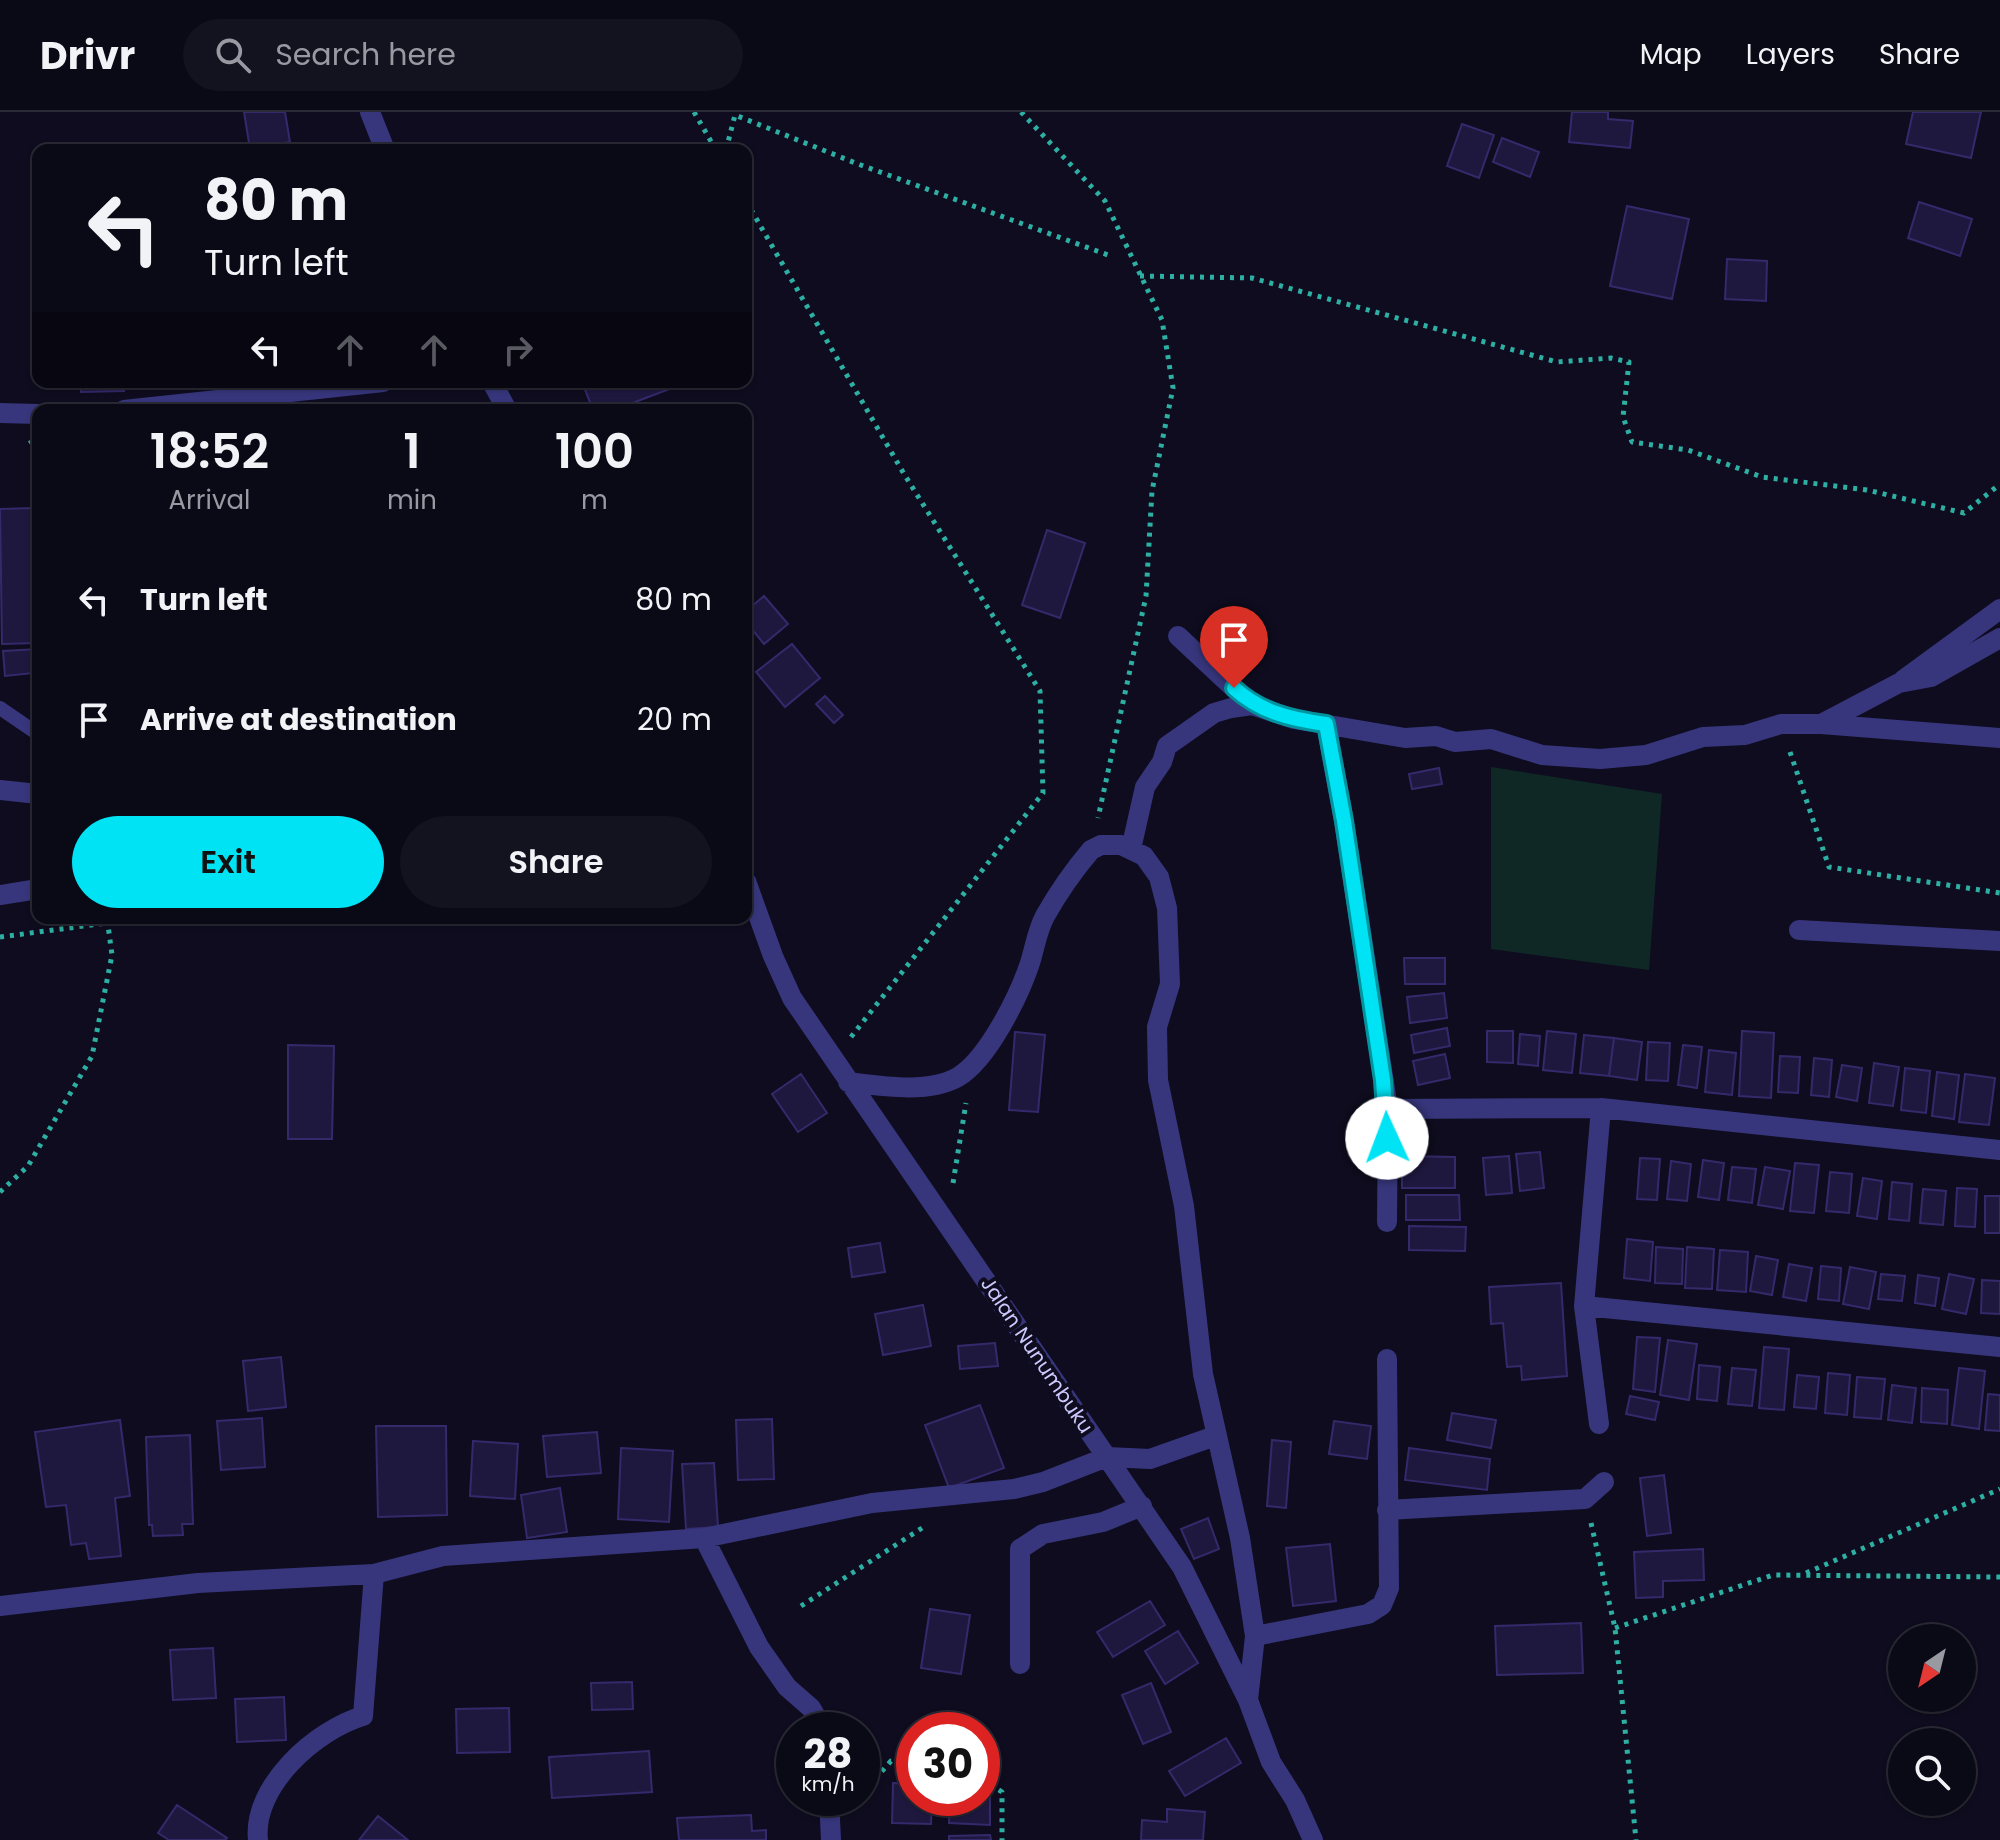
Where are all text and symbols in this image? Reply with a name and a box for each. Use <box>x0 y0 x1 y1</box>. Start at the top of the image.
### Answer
search box <box>183 19 743 91</box>
text: Drivr <box>40 29 135 82</box>
icon: search <box>211 33 255 77</box>
text: Search here <box>275 33 456 76</box>
text: Map <box>1640 35 1702 74</box>
text: Layers <box>1746 35 1835 74</box>
text: Share <box>1879 35 1960 74</box>
text: 80 m <box>204 161 348 240</box>
icon: left <box>72 176 176 280</box>
text: Turn left <box>204 237 349 288</box>
icon: left <box>244 328 288 372</box>
icon: ahead <box>328 328 372 372</box>
icon: ahead <box>412 328 456 372</box>
icon: right <box>496 328 540 372</box>
text: 18:52 <box>150 418 269 485</box>
text: 1 <box>403 418 421 485</box>
text: 100 <box>555 418 634 485</box>
text: Arrival <box>169 482 250 518</box>
text: min <box>387 482 437 518</box>
text: m <box>581 482 608 518</box>
icon: left <box>72 578 116 622</box>
text: Turn left <box>140 578 268 621</box>
text: 80 m <box>635 578 712 621</box>
pin <box>1200 606 1268 688</box>
icon: arrive <box>1212 618 1256 662</box>
icon: arrive <box>72 698 116 742</box>
text: Arrive at destination <box>140 698 457 741</box>
text: 20 m <box>637 698 712 741</box>
button: Exit <box>72 816 384 908</box>
button: Share <box>400 816 712 908</box>
position arrow <box>1345 1096 1429 1180</box>
street label: Jalan Nunumbuku <box>974 1271 1100 1439</box>
north arrow <box>1888 1624 1976 1712</box>
map controls <box>1888 1624 1976 1816</box>
speed limit sign: 30 <box>896 1712 1000 1816</box>
text: 28 <box>804 1726 852 1782</box>
button: search <box>1888 1728 1976 1816</box>
text: km/h <box>801 1770 855 1798</box>

